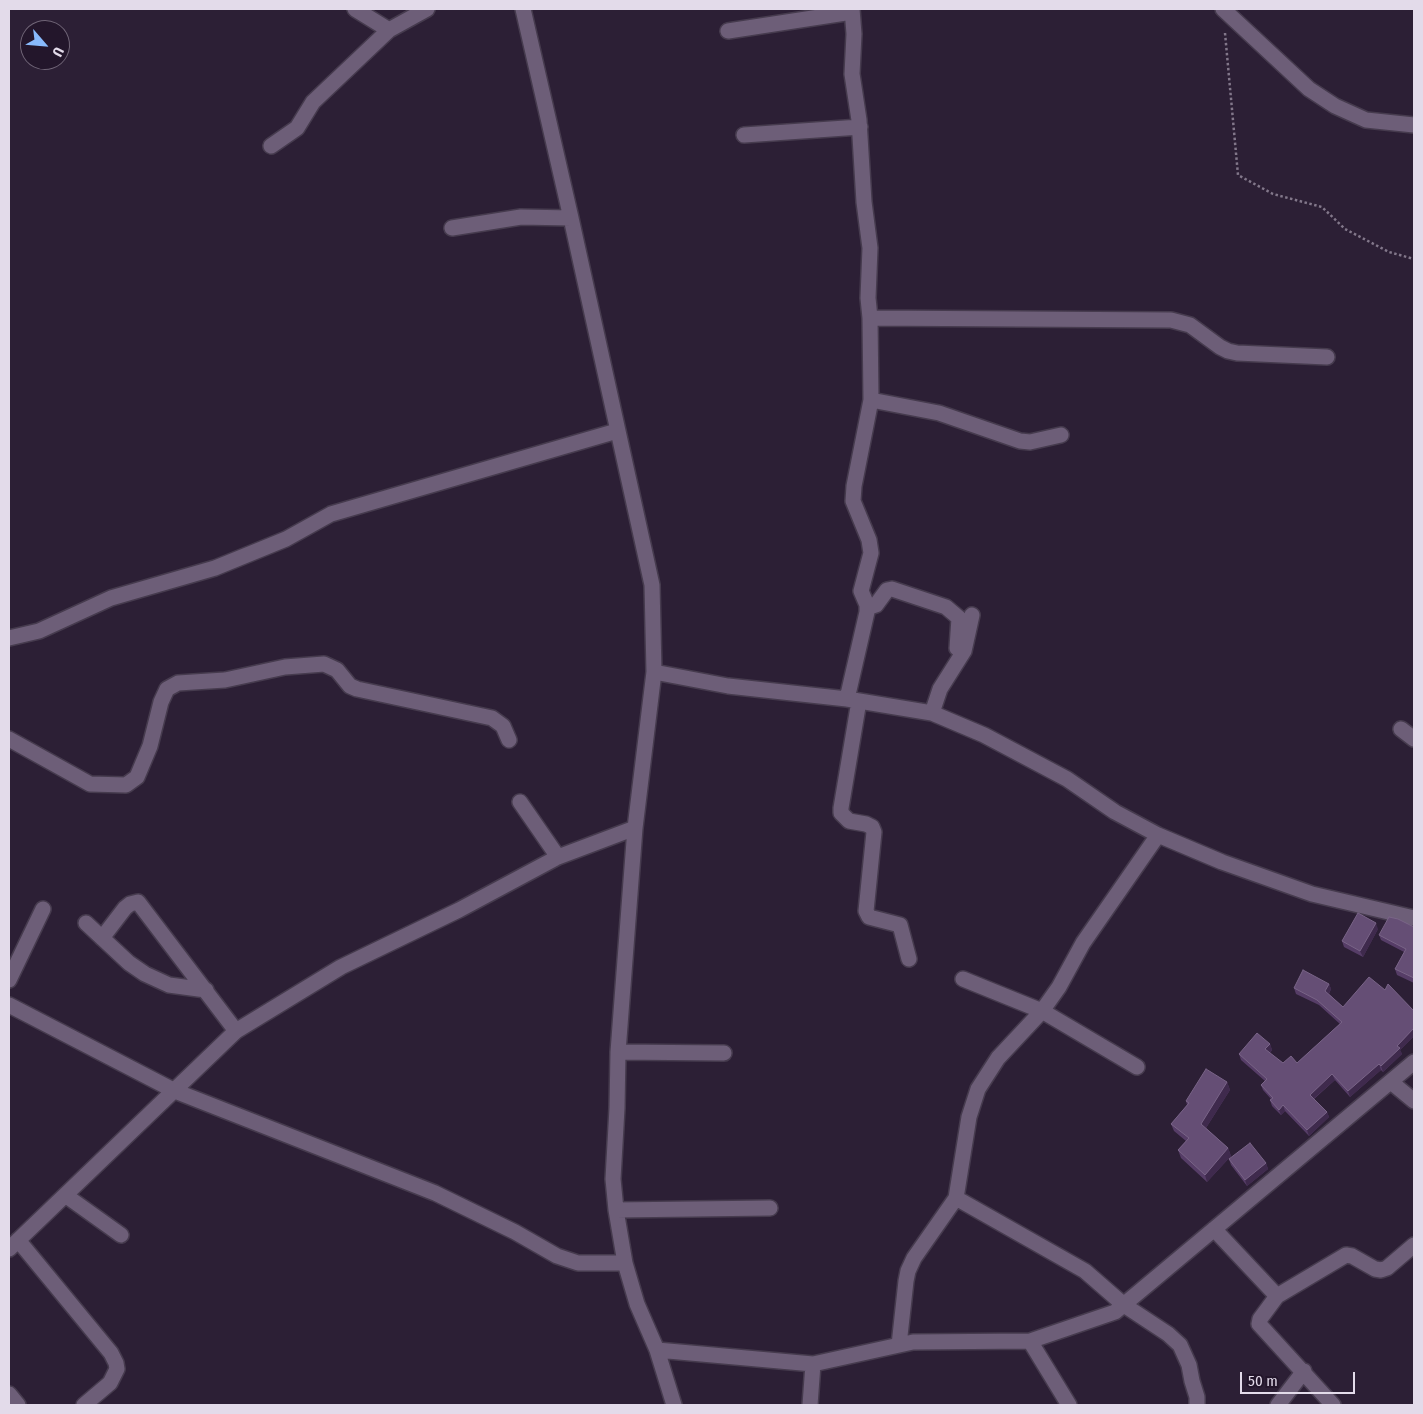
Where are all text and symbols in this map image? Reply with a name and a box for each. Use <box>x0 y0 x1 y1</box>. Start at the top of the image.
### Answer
north arrow <box>20 20 70 70</box>
text: U <box>48 44 67 59</box>
scale bar <box>1243 1362 1358 1394</box>
text: 50 m <box>1248 1372 1278 1390</box>

